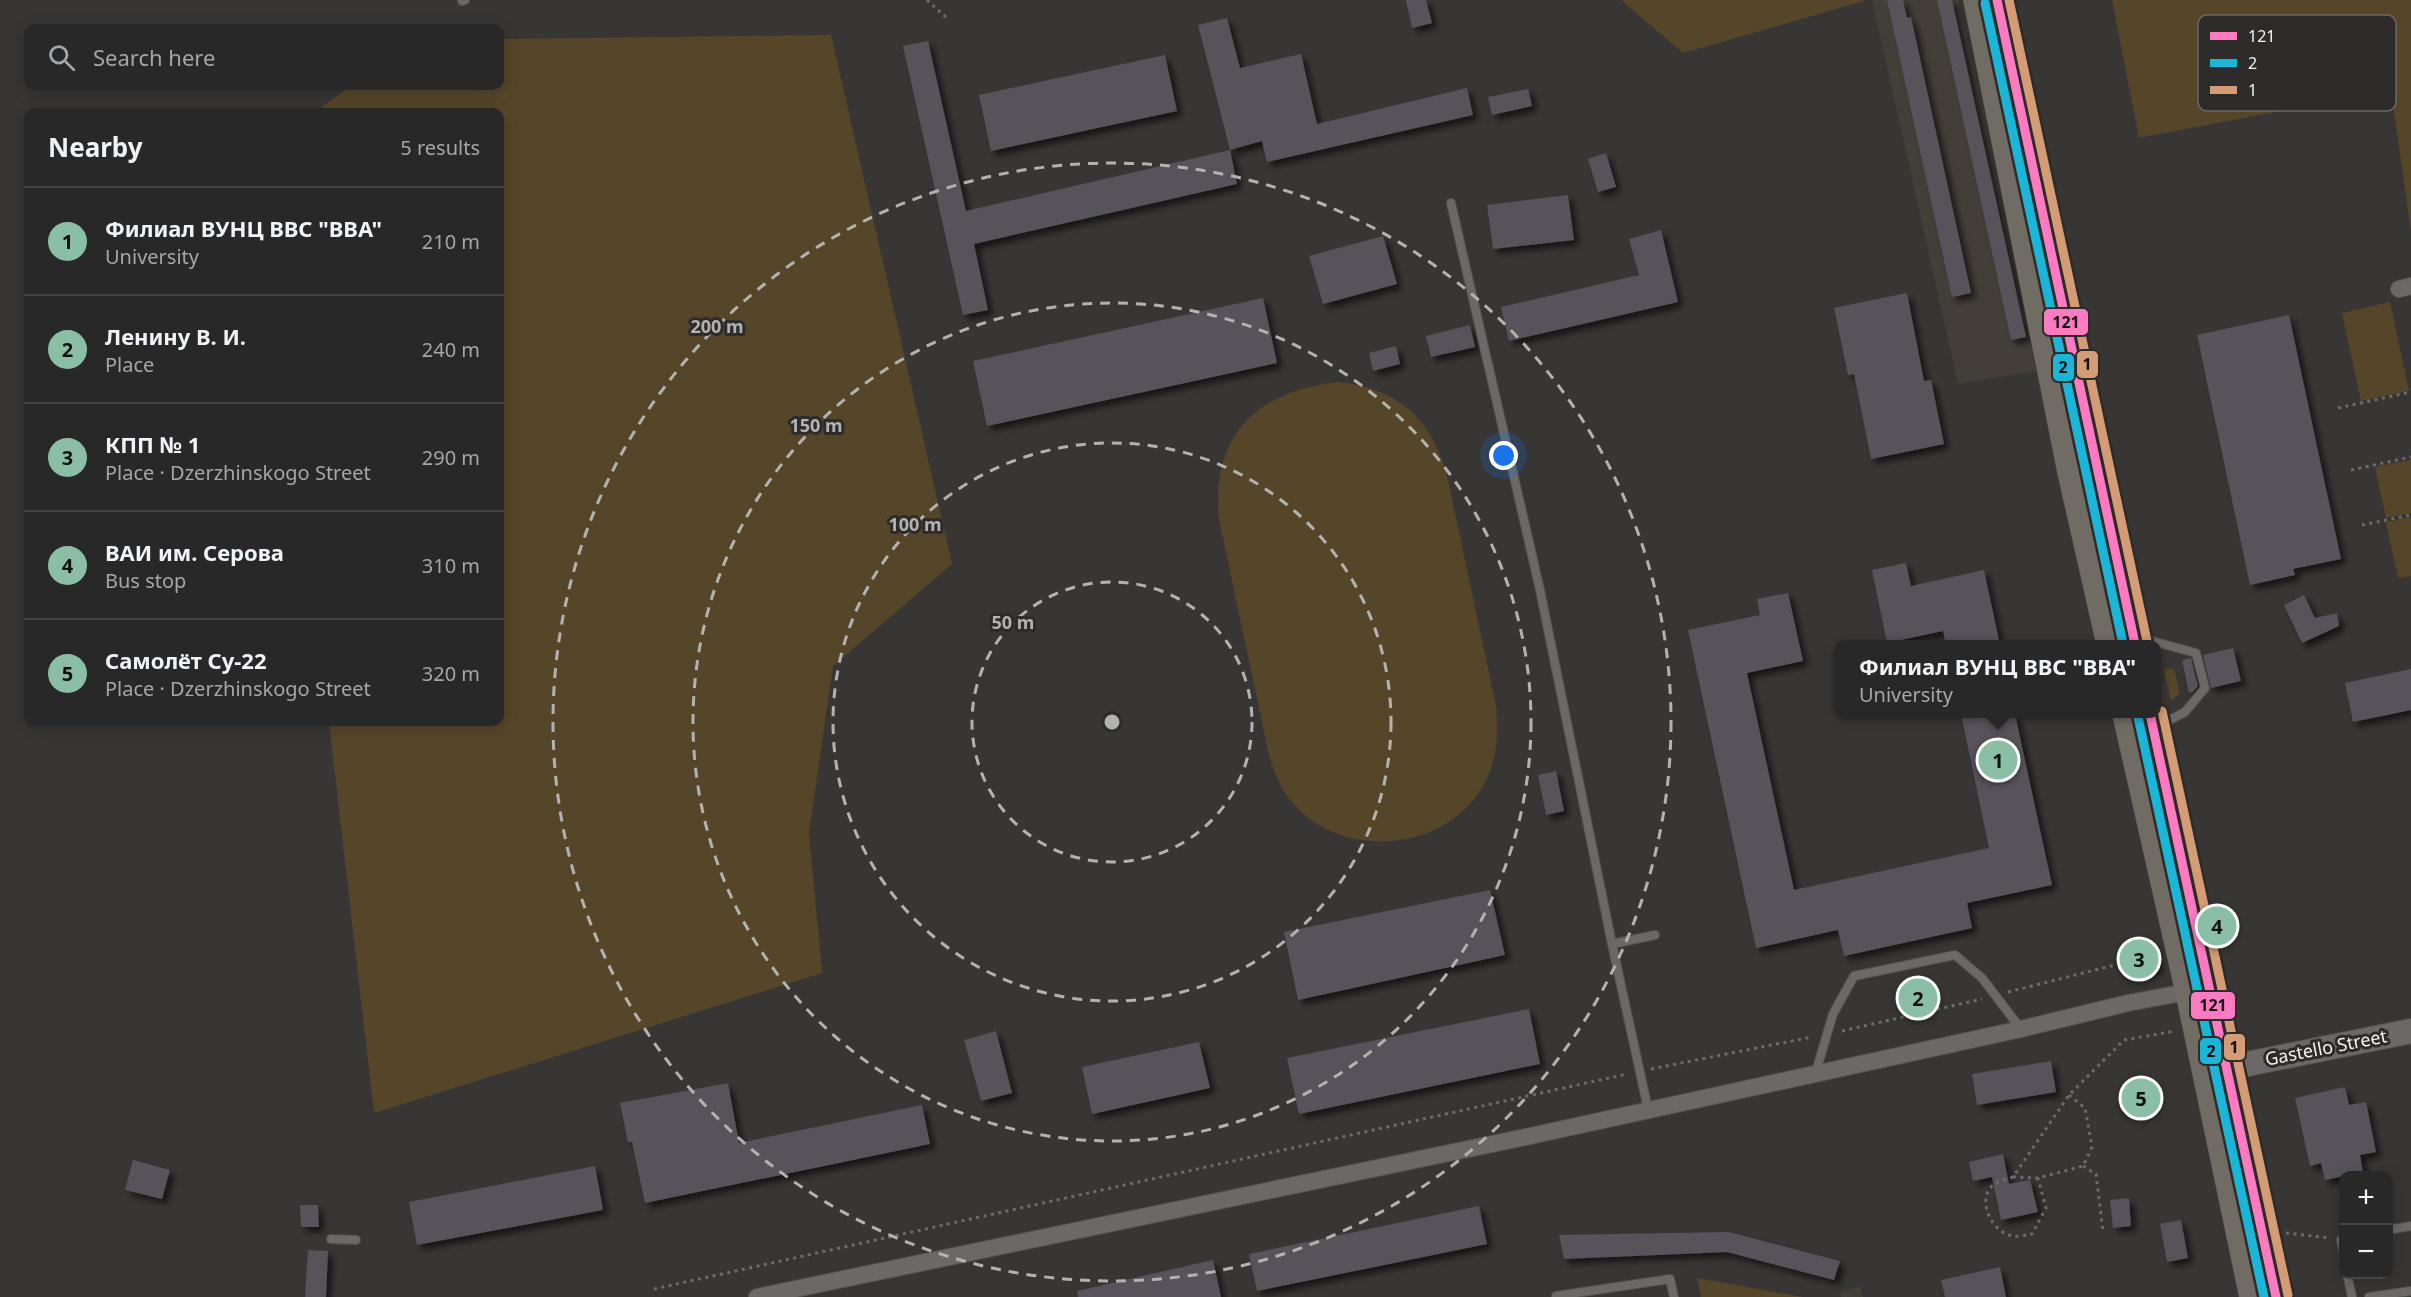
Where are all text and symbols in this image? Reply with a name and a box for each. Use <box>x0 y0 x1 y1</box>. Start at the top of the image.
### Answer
legend <box>2198 15 2396 111</box>
search box <box>24 24 504 90</box>
text: 121 <box>2248 25 2275 47</box>
icon: search <box>45 41 78 74</box>
text: Search here <box>93 42 215 72</box>
text: 2 <box>2248 52 2257 74</box>
text: 1 <box>2248 79 2257 101</box>
text: Nearby <box>48 129 143 165</box>
text: 5 results <box>400 134 480 161</box>
text: Филиал ВУНЦ ВВС "ВВА" <box>105 213 382 243</box>
text: 1 <box>62 228 73 255</box>
text: 210 m <box>422 228 480 255</box>
text: University <box>105 243 199 270</box>
line badge: 121 <box>2043 308 2089 336</box>
text: 121 <box>2052 311 2080 333</box>
text: 200 m <box>690 314 744 338</box>
text: Ленину В. И. <box>105 321 246 351</box>
text: 2 <box>62 336 73 363</box>
text: 240 m <box>422 336 480 363</box>
line badge: 1 <box>2076 350 2099 379</box>
text: Place <box>105 351 154 378</box>
line badge: 2 <box>2052 353 2075 382</box>
text: 1 <box>2082 353 2092 375</box>
text: 2 <box>2058 356 2068 378</box>
text: 150 m <box>789 413 843 437</box>
text: КПП № 1 <box>105 429 200 459</box>
your location <box>1489 441 1518 470</box>
text: 3 <box>62 444 73 471</box>
text: 290 m <box>422 444 480 471</box>
text: Place · Dzerzhinskogo Street <box>105 459 371 486</box>
text: 100 m <box>888 512 942 536</box>
text: ВАИ им. Серова <box>105 537 284 567</box>
text: 4 <box>62 552 73 579</box>
text: 310 m <box>422 552 480 579</box>
text: Bus stop <box>105 567 186 594</box>
text: 50 m <box>992 610 1034 634</box>
popup <box>1834 640 2161 718</box>
text: Самолёт Су-22 <box>105 645 267 675</box>
text: Филиал ВУНЦ ВВС "ВВА" <box>1859 651 2136 681</box>
text: 5 <box>62 660 73 687</box>
text: 320 m <box>422 660 480 687</box>
text: Place · Dzerzhinskogo Street <box>105 675 371 702</box>
text: University <box>1859 681 1953 708</box>
centre of rings <box>1102 712 1122 732</box>
pin: 1 <box>1978 738 2018 783</box>
pin: 4 <box>2198 904 2236 948</box>
pin: 3 <box>2120 936 2158 982</box>
pin: 2 <box>1898 976 1938 1020</box>
line badge: 121 <box>2190 991 2236 1020</box>
text: 121 <box>2199 994 2227 1016</box>
street label: Gastello Street <box>2263 1023 2389 1071</box>
line badge: 1 <box>2223 1033 2246 1061</box>
text: 1 <box>2229 1036 2239 1058</box>
line badge: 2 <box>2199 1037 2222 1065</box>
text: 2 <box>2206 1040 2216 1062</box>
pin: 5 <box>2122 1076 2160 1120</box>
map controls <box>2339 1171 2393 1279</box>
button: + <box>2339 1171 2393 1225</box>
button: − <box>2339 1225 2393 1279</box>

